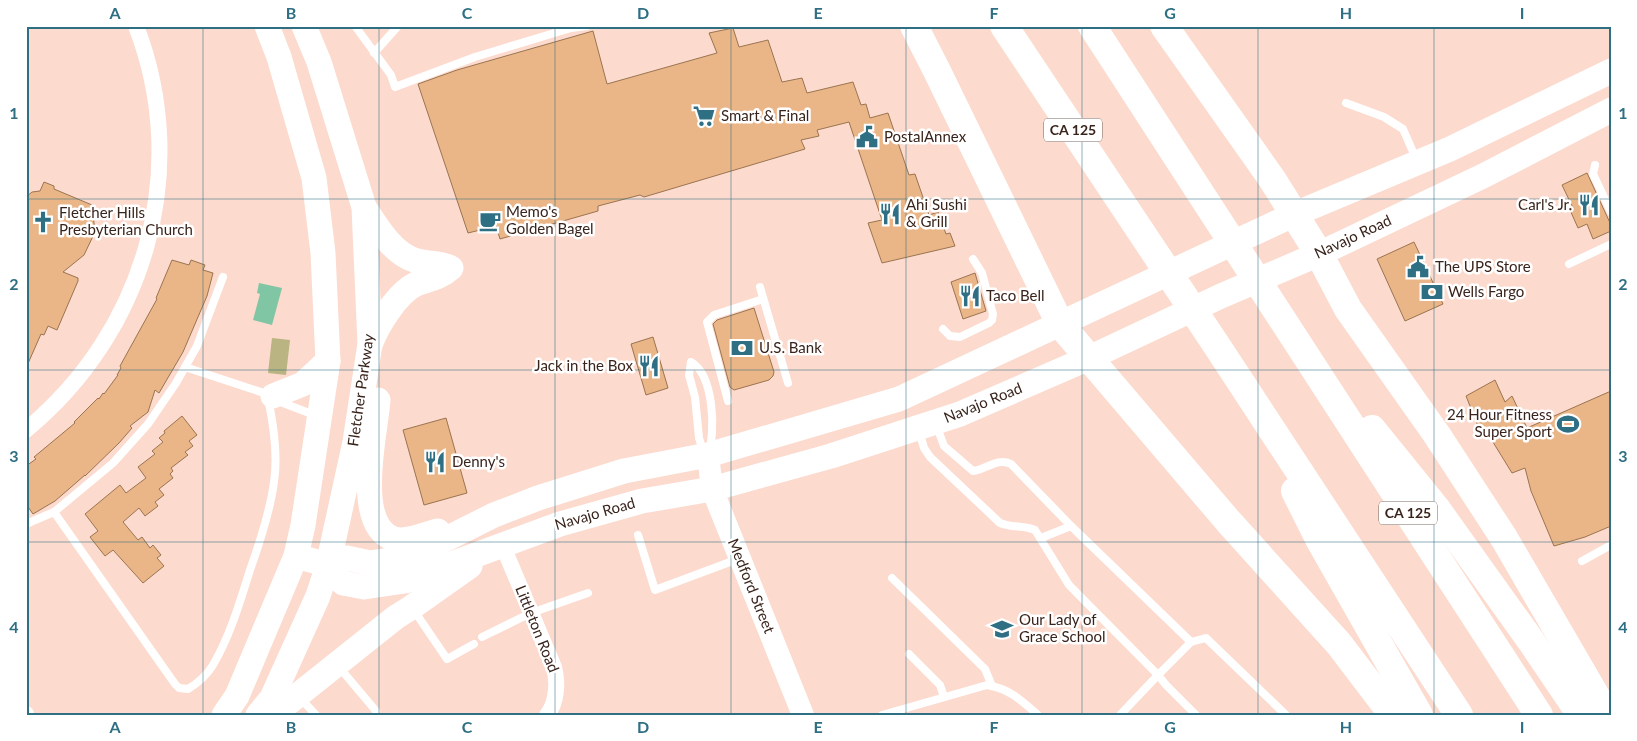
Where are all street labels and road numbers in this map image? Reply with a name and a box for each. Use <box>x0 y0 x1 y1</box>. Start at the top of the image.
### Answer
road number: CA 125 <box>1044 118 1102 142</box>
street label: Navajo Road <box>1311 210 1394 262</box>
street label: Fletcher Parkway <box>343 332 377 447</box>
street label: Navajo Road <box>941 378 1024 426</box>
street label: Navajo Road <box>552 493 637 533</box>
road number: CA 125 <box>1379 502 1437 524</box>
street label: Medford Street <box>725 536 779 636</box>
street label: Littleton Road <box>512 582 564 675</box>

